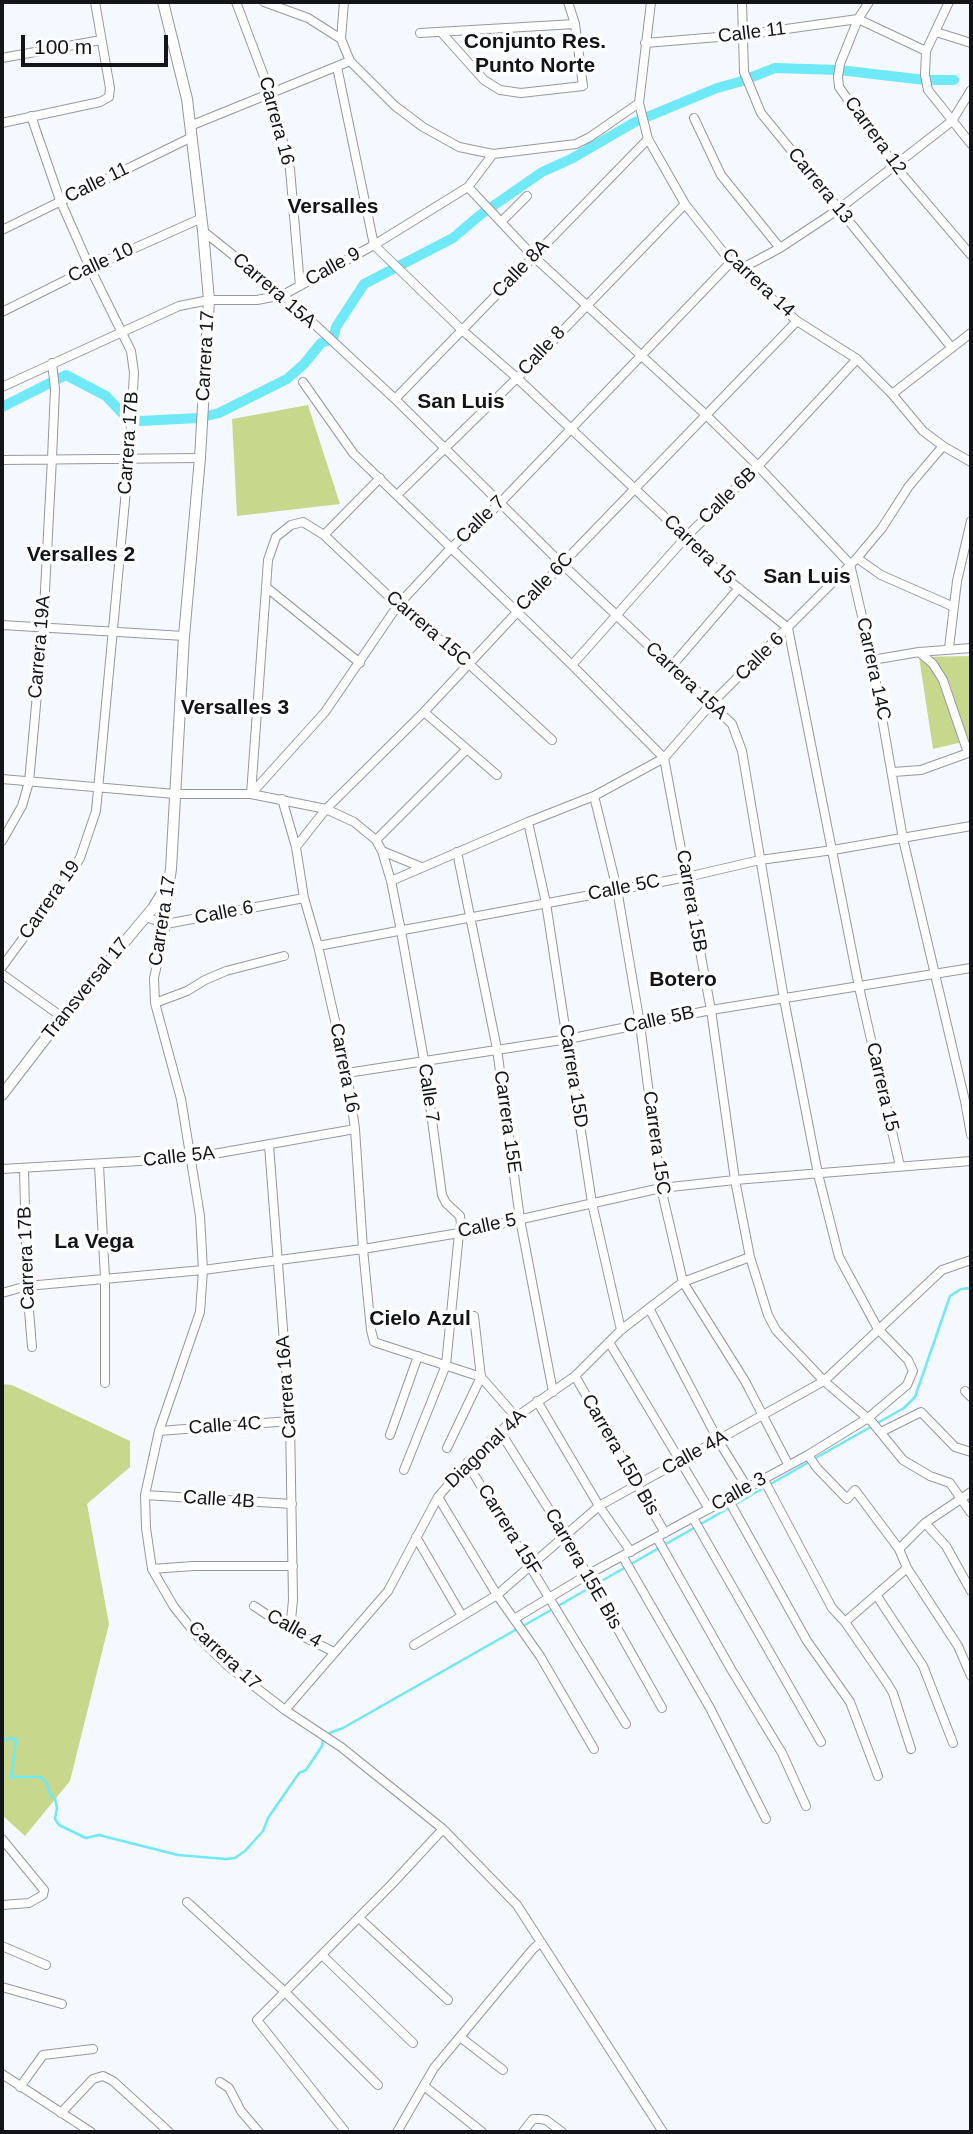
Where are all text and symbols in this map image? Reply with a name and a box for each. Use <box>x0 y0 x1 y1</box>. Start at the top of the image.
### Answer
street label: Calle 11 <box>717 18 787 48</box>
scale bar <box>24 21 172 65</box>
district label: Conjunto Res. Punto Norte <box>464 29 606 79</box>
text: 100 m <box>34 35 92 58</box>
street label: Carrera 16 <box>253 74 299 168</box>
street label: Carrera 12 <box>839 93 911 179</box>
street label: Carrera 13 <box>783 144 857 228</box>
street label: Calle 11 <box>61 158 133 208</box>
district label: Versalles <box>287 194 379 220</box>
street label: Calle 8A <box>488 235 554 303</box>
street label: Calle 10 <box>65 238 137 288</box>
street label: Calle 9 <box>302 243 364 291</box>
street label: Carrera 14 <box>717 244 799 322</box>
street label: Carrera 15A <box>227 248 321 334</box>
street label: Carrera 17 <box>192 310 220 402</box>
street label: Calle 8 <box>513 322 571 380</box>
district label: San Luis <box>417 389 505 415</box>
street label: Carrera 17B <box>114 391 144 495</box>
street label: Calle 6B <box>694 463 762 529</box>
street label: Calle 7 <box>452 491 510 549</box>
street label: Carrera 15 <box>658 510 740 590</box>
district label: Versalles 2 <box>27 542 135 568</box>
street label: Calle 6C <box>511 548 579 616</box>
district label: San Luis <box>763 564 851 590</box>
street label: Carrera 15C <box>381 586 475 672</box>
street label: Carrera 19A <box>24 594 56 700</box>
street label: Carrera 14C <box>851 616 895 722</box>
street label: Calle 6 <box>731 628 789 686</box>
street label: Carrera 15A <box>640 637 732 725</box>
district label: Versalles 3 <box>181 695 289 721</box>
street label: Carrera 15B <box>671 848 711 954</box>
street label: Carrera 19 <box>15 856 85 944</box>
street label: Calle 5C <box>586 870 662 906</box>
street label: Carrera 17 <box>145 874 181 968</box>
street label: Calle 6 <box>193 896 255 930</box>
street label: Transversal 17 <box>38 933 134 1045</box>
district label: Botero <box>649 967 717 993</box>
street label: Calle 5B <box>622 1001 696 1039</box>
street label: Carrera 16 <box>324 1021 364 1115</box>
street label: Carrera 15D <box>554 1023 592 1129</box>
street label: Carrera 15 <box>861 1040 903 1134</box>
street label: Calle 7 <box>413 1062 443 1124</box>
street label: Carrera 15E <box>489 1069 525 1175</box>
street label: Carrera 15C <box>637 1090 675 1196</box>
street label: Calle 5A <box>142 1142 216 1172</box>
street label: Carrera 17B <box>14 1206 40 1310</box>
street label: Calle 5 <box>456 1209 518 1243</box>
district label: La Vega <box>54 1229 134 1255</box>
district label: Cielo Azul <box>369 1306 471 1332</box>
street label: Carrera 16A <box>272 1335 302 1439</box>
street label: Carrera 15D Bis <box>576 1390 664 1520</box>
street label: Diagonal 4A <box>441 1405 531 1493</box>
street label: Calle 4C <box>188 1412 262 1440</box>
street label: Calle 4A <box>658 1426 732 1480</box>
street label: Calle 3 <box>708 1468 770 1516</box>
street label: Carrera 15F <box>472 1481 546 1579</box>
street label: Calle 4B <box>182 1486 256 1514</box>
street label: Carrera 15E Bis <box>539 1505 627 1633</box>
street label: Calle 4 <box>263 1605 325 1653</box>
street label: Carrera 17 <box>183 1617 265 1695</box>

